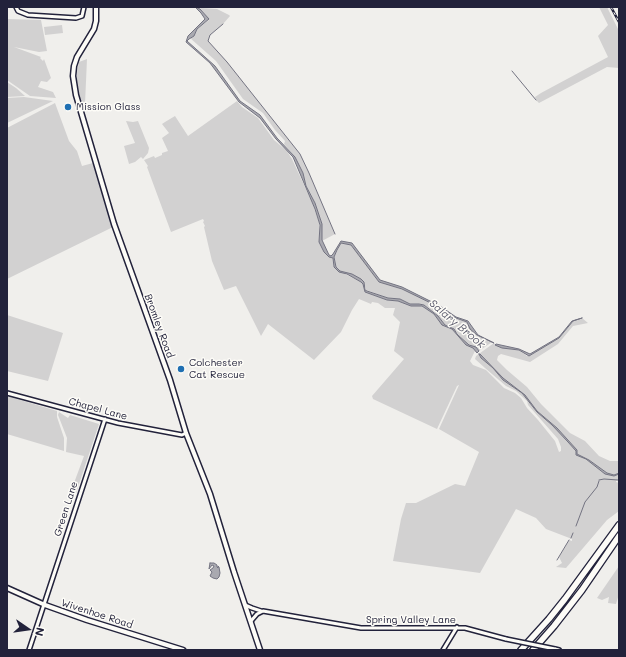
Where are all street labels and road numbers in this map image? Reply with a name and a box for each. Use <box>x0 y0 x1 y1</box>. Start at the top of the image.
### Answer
street label: Bromley Road <box>142 292 176 360</box>
street label: Chapel Lane <box>67 395 129 423</box>
street label: Green Lane <box>52 480 80 538</box>
street label: Wivenhoe Road <box>60 597 134 631</box>
street label: Spring Valley Lane <box>366 614 456 626</box>

